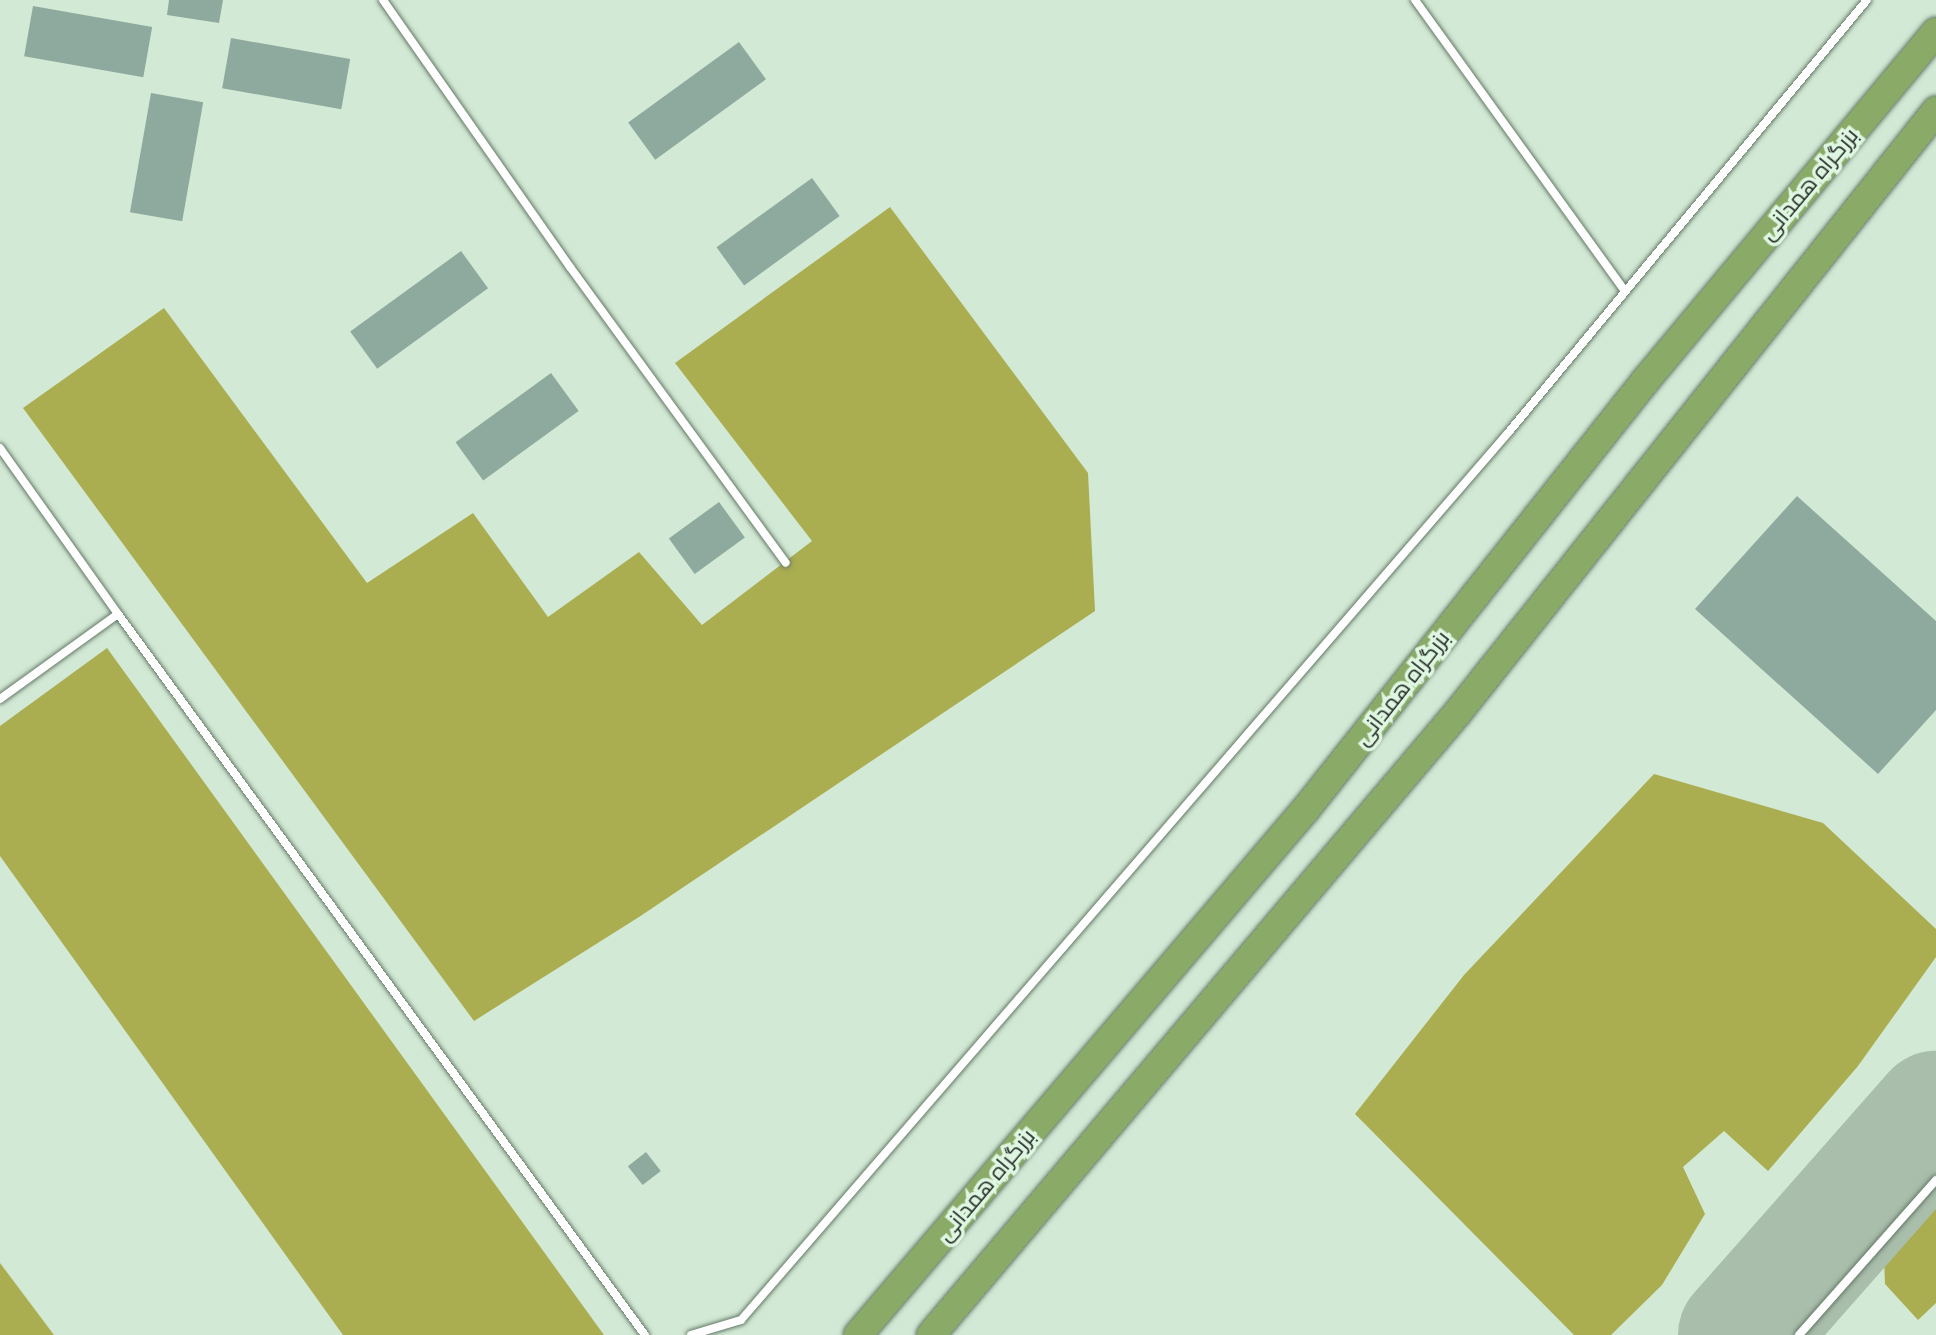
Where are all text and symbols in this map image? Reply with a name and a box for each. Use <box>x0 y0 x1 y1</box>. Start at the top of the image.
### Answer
street label: بزرگراه همدانی <box>1754 122 1864 246</box>
street label: بزرگراه همدانی <box>1349 625 1455 751</box>
street label: بزرگراه همدانی <box>931 1123 1041 1247</box>

